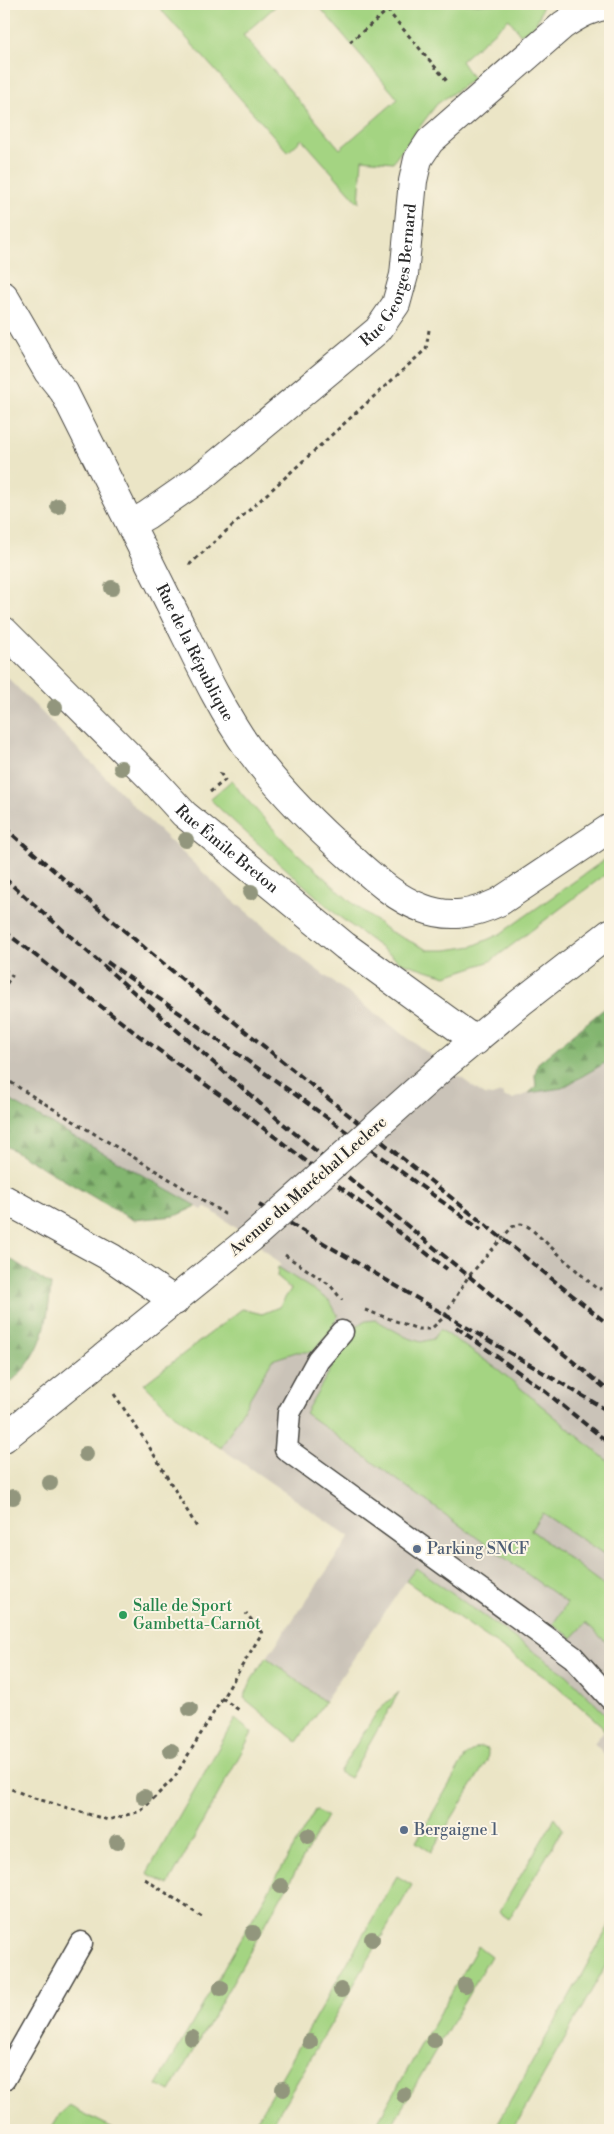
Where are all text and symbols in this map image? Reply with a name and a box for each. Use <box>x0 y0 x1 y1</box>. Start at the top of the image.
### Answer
street label: Rue Georges Bernard <box>356 203 421 351</box>
street label: Rue de la République <box>151 580 238 725</box>
street label: Rue Émile Breton <box>171 801 283 898</box>
street label: Avenue du Maréchal Leclerc <box>224 1112 391 1261</box>
place label: Parking SNCF <box>427 1539 529 1559</box>
marker: Parking SNCF <box>411 1543 423 1555</box>
place label: Salle de Sport Gambetta-Carnot <box>133 1596 261 1634</box>
marker: Salle de Sport Gambetta-Carnot <box>117 1609 129 1621</box>
place label: Bergaigne 1 <box>413 1820 498 1840</box>
marker: Bergaigne 1 <box>398 1824 410 1836</box>

